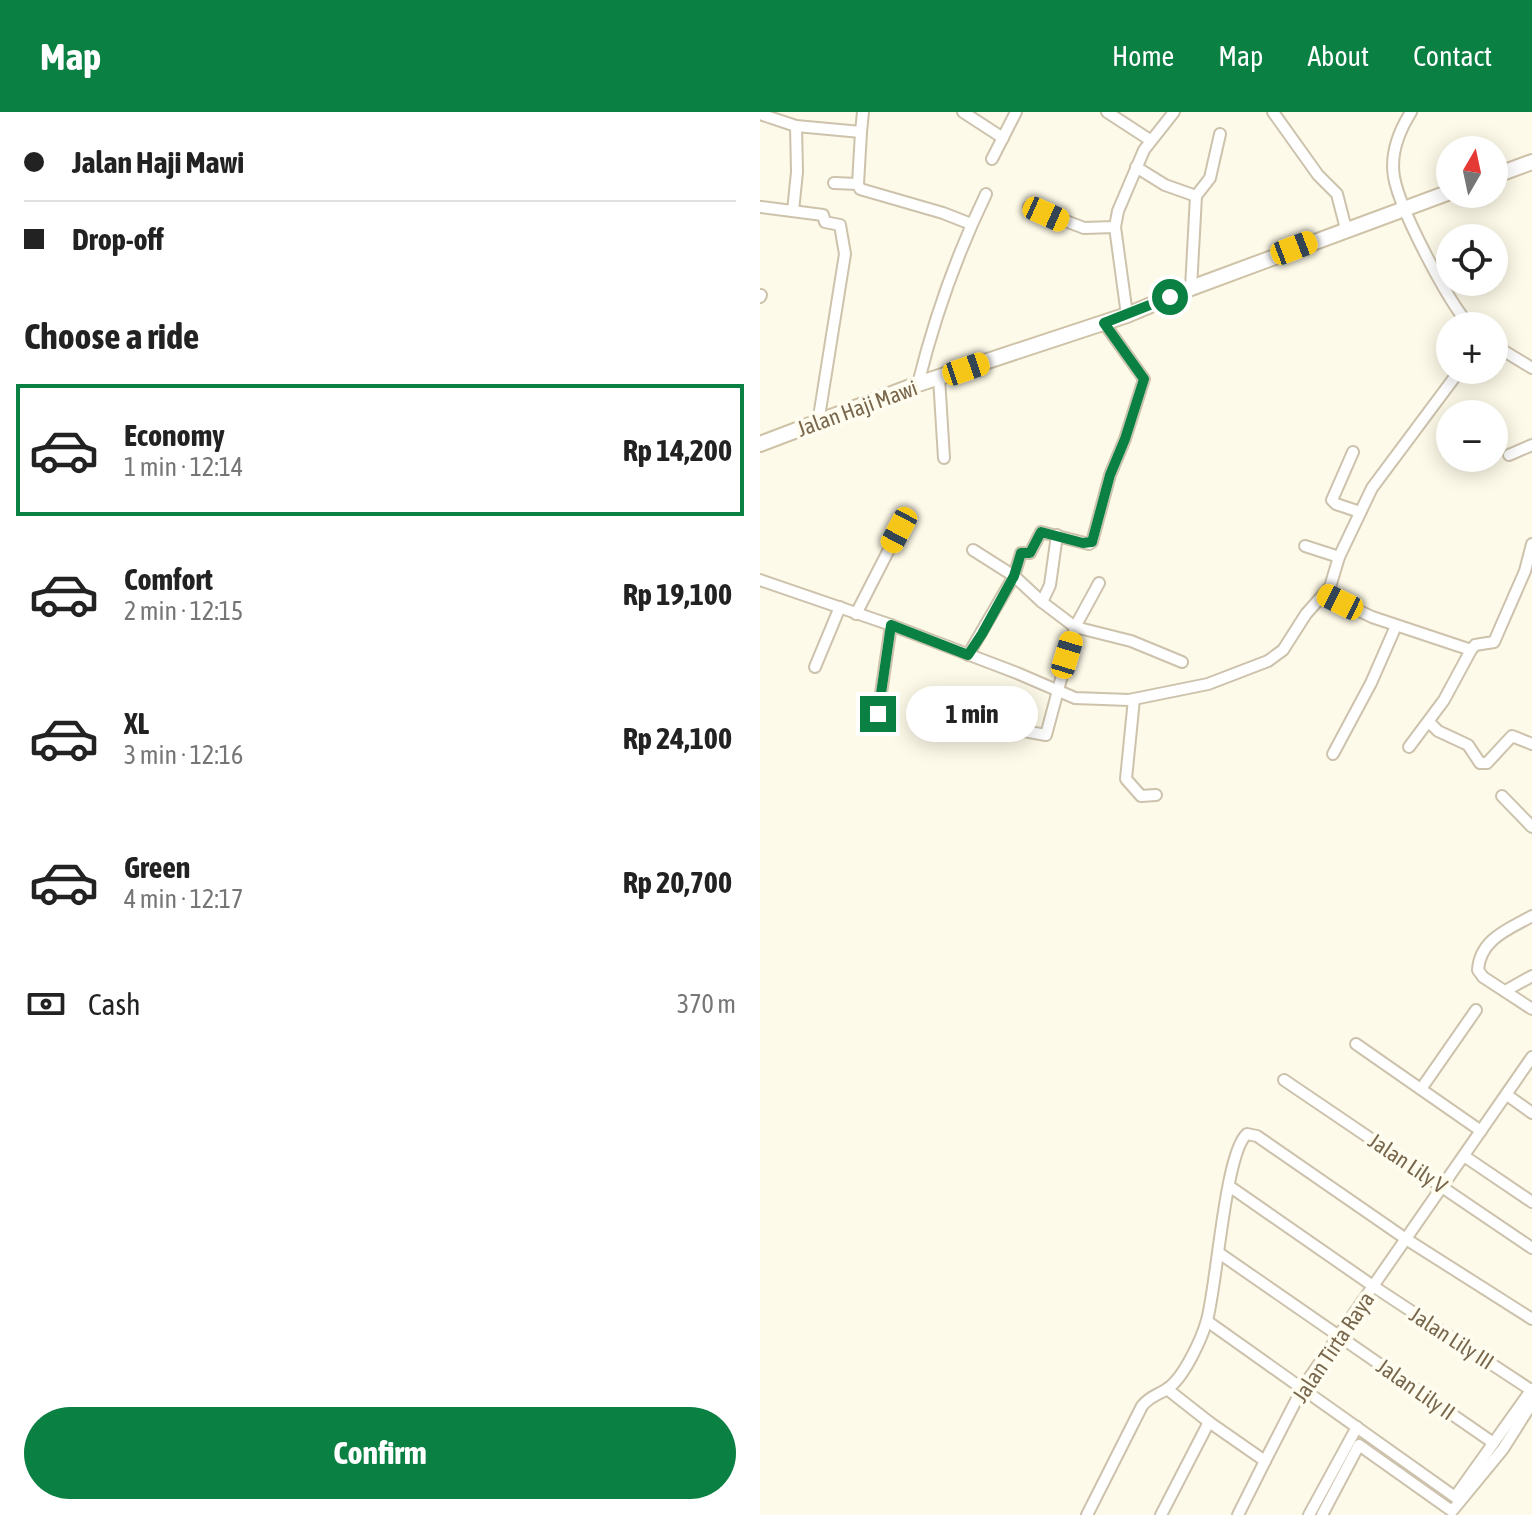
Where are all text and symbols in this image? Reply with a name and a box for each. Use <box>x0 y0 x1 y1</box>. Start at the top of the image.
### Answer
text: Map <box>40 35 101 78</box>
text: Home <box>1112 40 1174 72</box>
text: Map <box>1218 40 1263 72</box>
text: About <box>1307 40 1369 72</box>
text: Contact <box>1413 40 1492 72</box>
north arrow <box>1436 136 1508 208</box>
map controls <box>1436 136 1508 472</box>
text: Jalan Haji Mawi <box>72 145 244 179</box>
car <box>1019 193 1073 235</box>
text: Drop-off <box>72 222 164 256</box>
button: locate <box>1436 224 1508 296</box>
car <box>1267 228 1321 268</box>
route start <box>1152 279 1188 315</box>
button: + <box>1436 312 1508 384</box>
text: Choose a ride <box>24 315 199 357</box>
car <box>939 350 993 388</box>
street label: Jalan Haji Mawi <box>793 374 921 442</box>
button: − <box>1436 400 1508 472</box>
icon: car <box>28 414 100 486</box>
text: Economy <box>124 418 225 452</box>
text: Rp 14,200 <box>623 433 732 467</box>
text: 1 min · 12:14 <box>124 452 243 482</box>
car <box>877 503 921 557</box>
icon: car <box>28 558 100 630</box>
text: Comfort <box>124 562 213 596</box>
text: Rp 19,100 <box>623 577 732 611</box>
car <box>1313 581 1367 623</box>
text: 2 min · 12:15 <box>124 596 243 626</box>
car <box>1049 629 1085 681</box>
callout: 1 min <box>906 686 1038 742</box>
route end <box>860 696 896 732</box>
text: 1 min <box>945 699 999 729</box>
icon: car <box>28 702 100 774</box>
text: XL <box>124 706 149 740</box>
text: Rp 24,100 <box>623 721 732 755</box>
text: 3 min · 12:16 <box>124 740 243 770</box>
icon: car <box>28 846 100 918</box>
text: Green <box>124 850 190 884</box>
text: Rp 20,700 <box>623 865 732 899</box>
text: 4 min · 12:17 <box>124 884 243 914</box>
icon: cash <box>24 982 68 1026</box>
text: Cash <box>88 987 141 1021</box>
text: 370 m <box>677 989 736 1019</box>
street label: Jalan Lily V <box>1364 1127 1452 1199</box>
street label: Jalan Tirta Raya <box>1287 1287 1379 1407</box>
street label: Jalan Lily III <box>1405 1301 1499 1375</box>
street label: Jalan Lily II <box>1372 1353 1460 1425</box>
button: Confirm <box>24 1407 736 1499</box>

